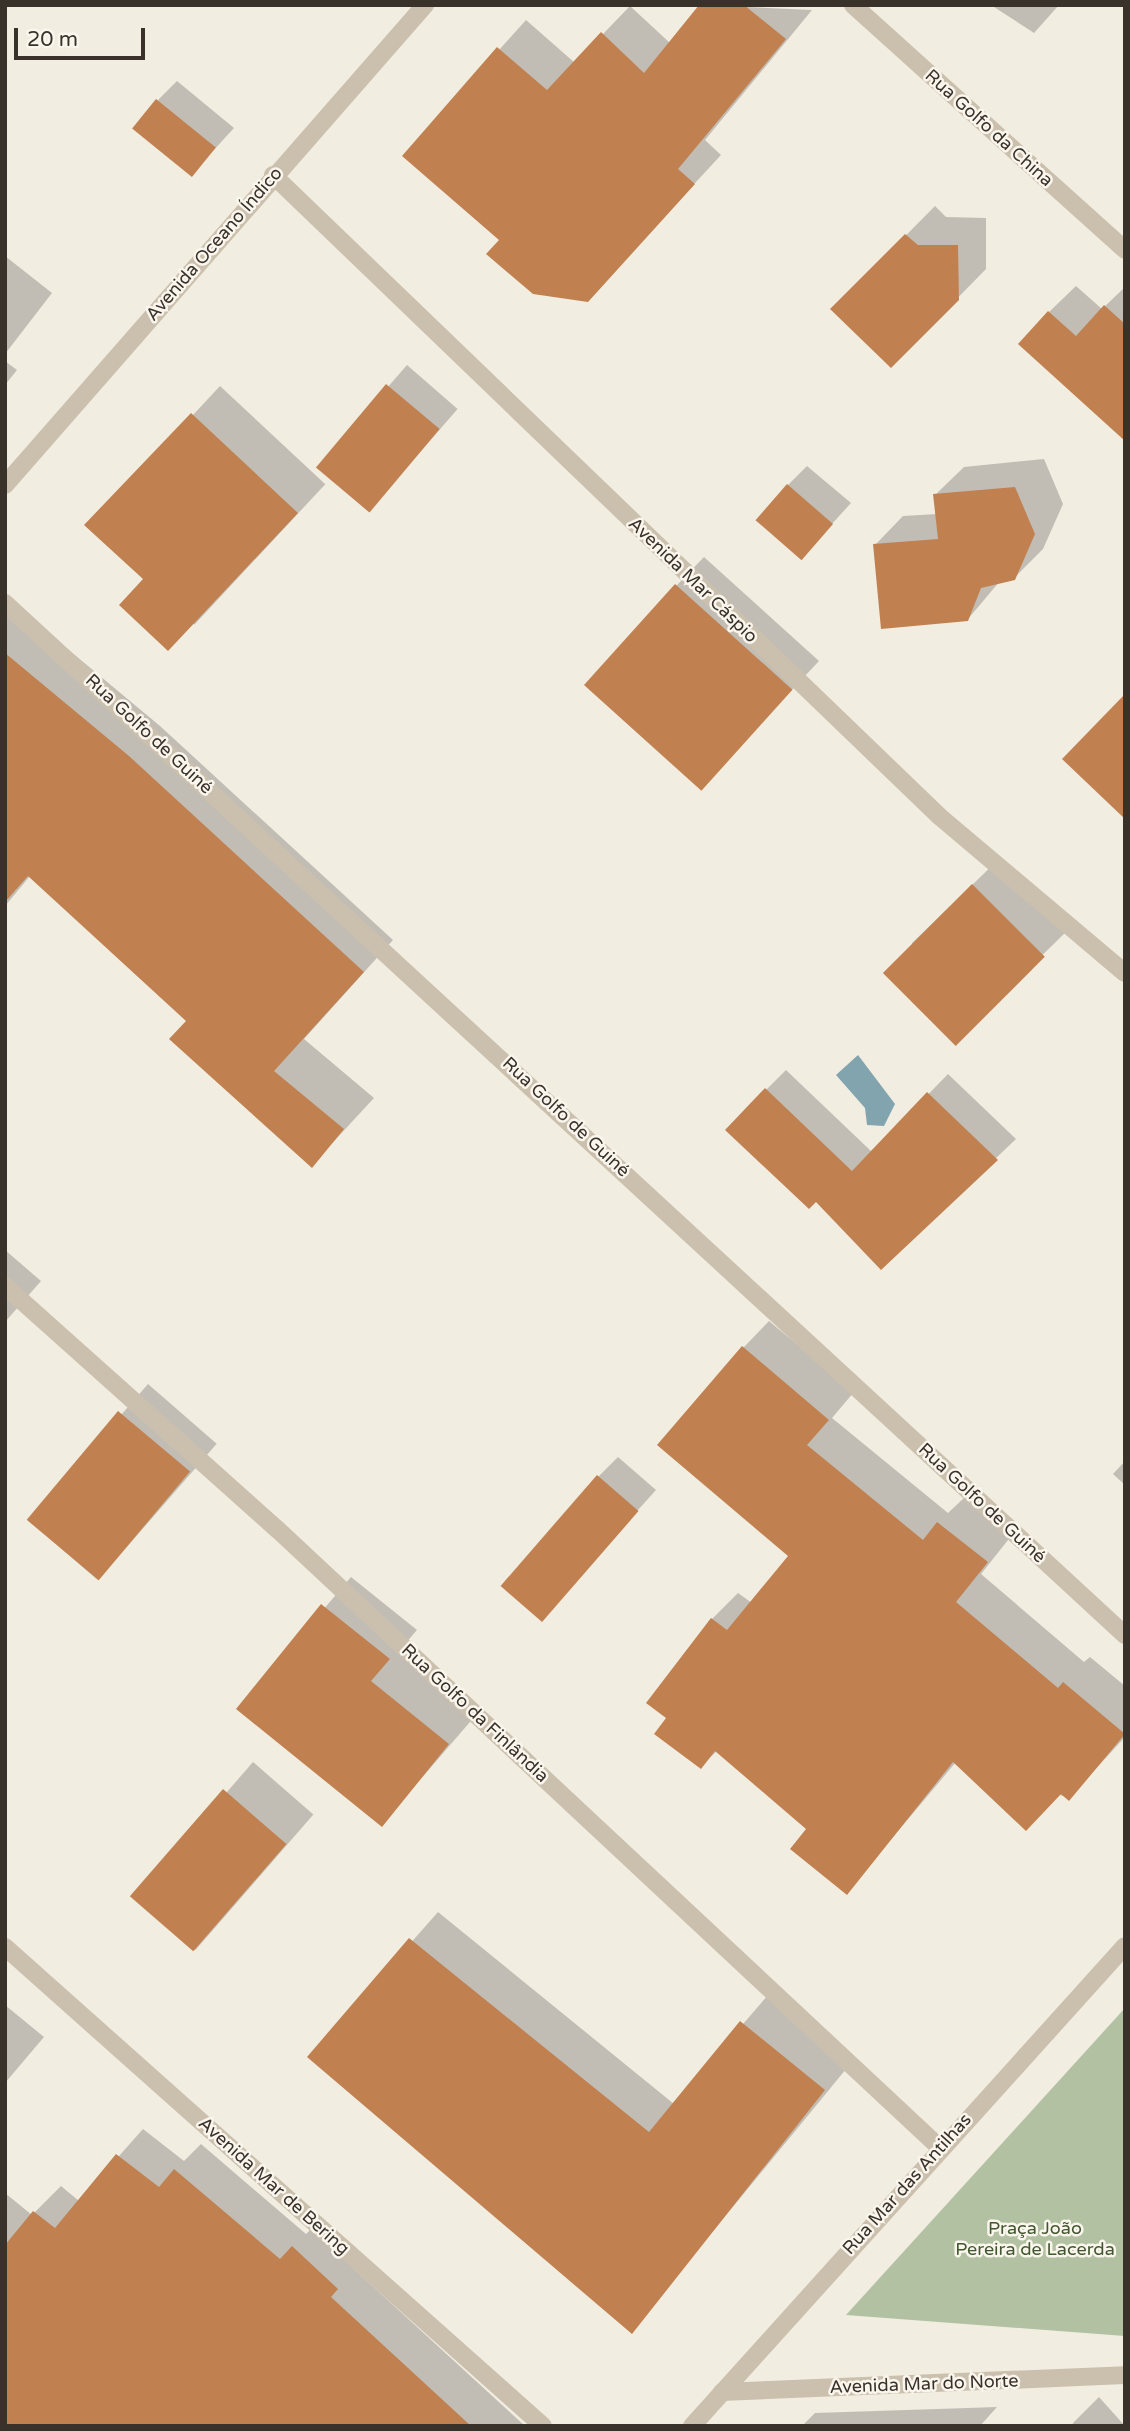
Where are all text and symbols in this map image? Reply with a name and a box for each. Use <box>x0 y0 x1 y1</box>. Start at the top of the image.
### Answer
scale bar <box>18 14 149 58</box>
text: 20 m <box>27 27 78 52</box>
street label: Rua Golfo da China <box>921 65 1057 191</box>
street label: Avenida Oceano Índico <box>141 163 287 325</box>
street label: Avenida Mar Cáspio <box>624 513 762 647</box>
street label: Rua Golfo de Guiné <box>81 669 217 799</box>
street label: Rua Golfo de Guiné <box>498 1052 634 1182</box>
street label: Rua Golfo de Guiné <box>914 1438 1050 1568</box>
street label: Rua Golfo da Finlândia <box>397 1639 553 1787</box>
street label: Rua Mar das Antilhas <box>838 2109 976 2259</box>
street label: Avenida Mar de Bering <box>194 2113 354 2259</box>
park label: Praça João Pereira de Lacerda <box>955 2218 1115 2260</box>
street label: Avenida Mar do Norte <box>829 2370 1019 2398</box>

